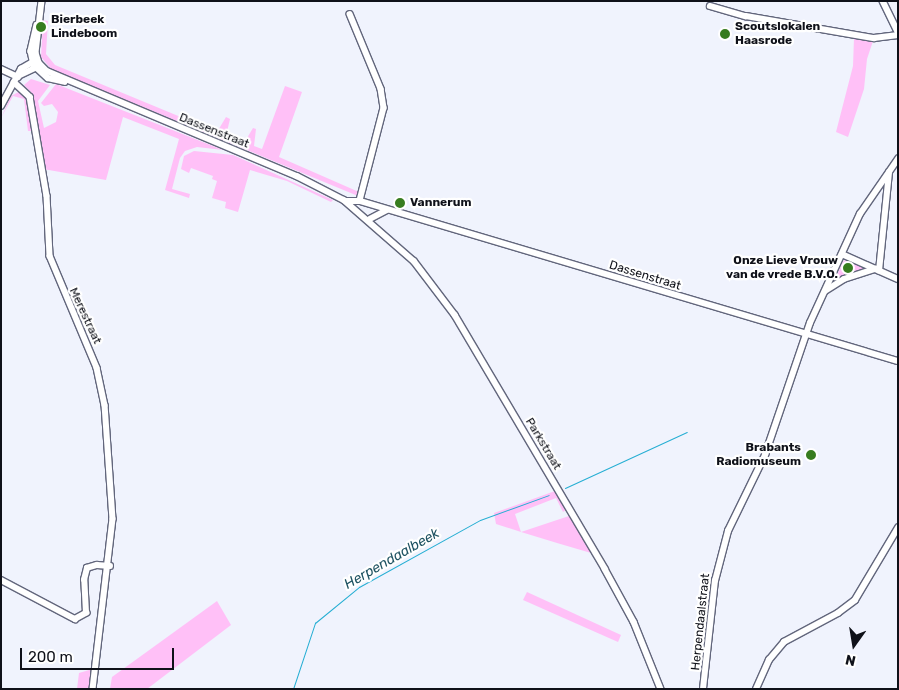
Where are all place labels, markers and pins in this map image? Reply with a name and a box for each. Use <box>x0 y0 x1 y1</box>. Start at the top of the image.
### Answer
place label: Bierbeek Lindeboom <box>51 13 117 41</box>
place label: Scoutslokalen Haasrode <box>735 20 820 48</box>
marker: Bierbeek Lindeboom <box>35 21 47 33</box>
marker: Scoutslokalen Haasrode <box>719 28 731 40</box>
place label: Vannerum <box>410 196 471 210</box>
marker: Vannerum <box>394 197 406 209</box>
place label: Onze Lieve Vrouw van de vrede B.V.O. <box>726 254 838 282</box>
marker: Onze Lieve Vrouw van de vrede B.V.O. <box>842 262 854 274</box>
place label: Brabants Radiomuseum <box>716 441 801 469</box>
marker: Brabants Radiomuseum <box>805 449 817 461</box>

